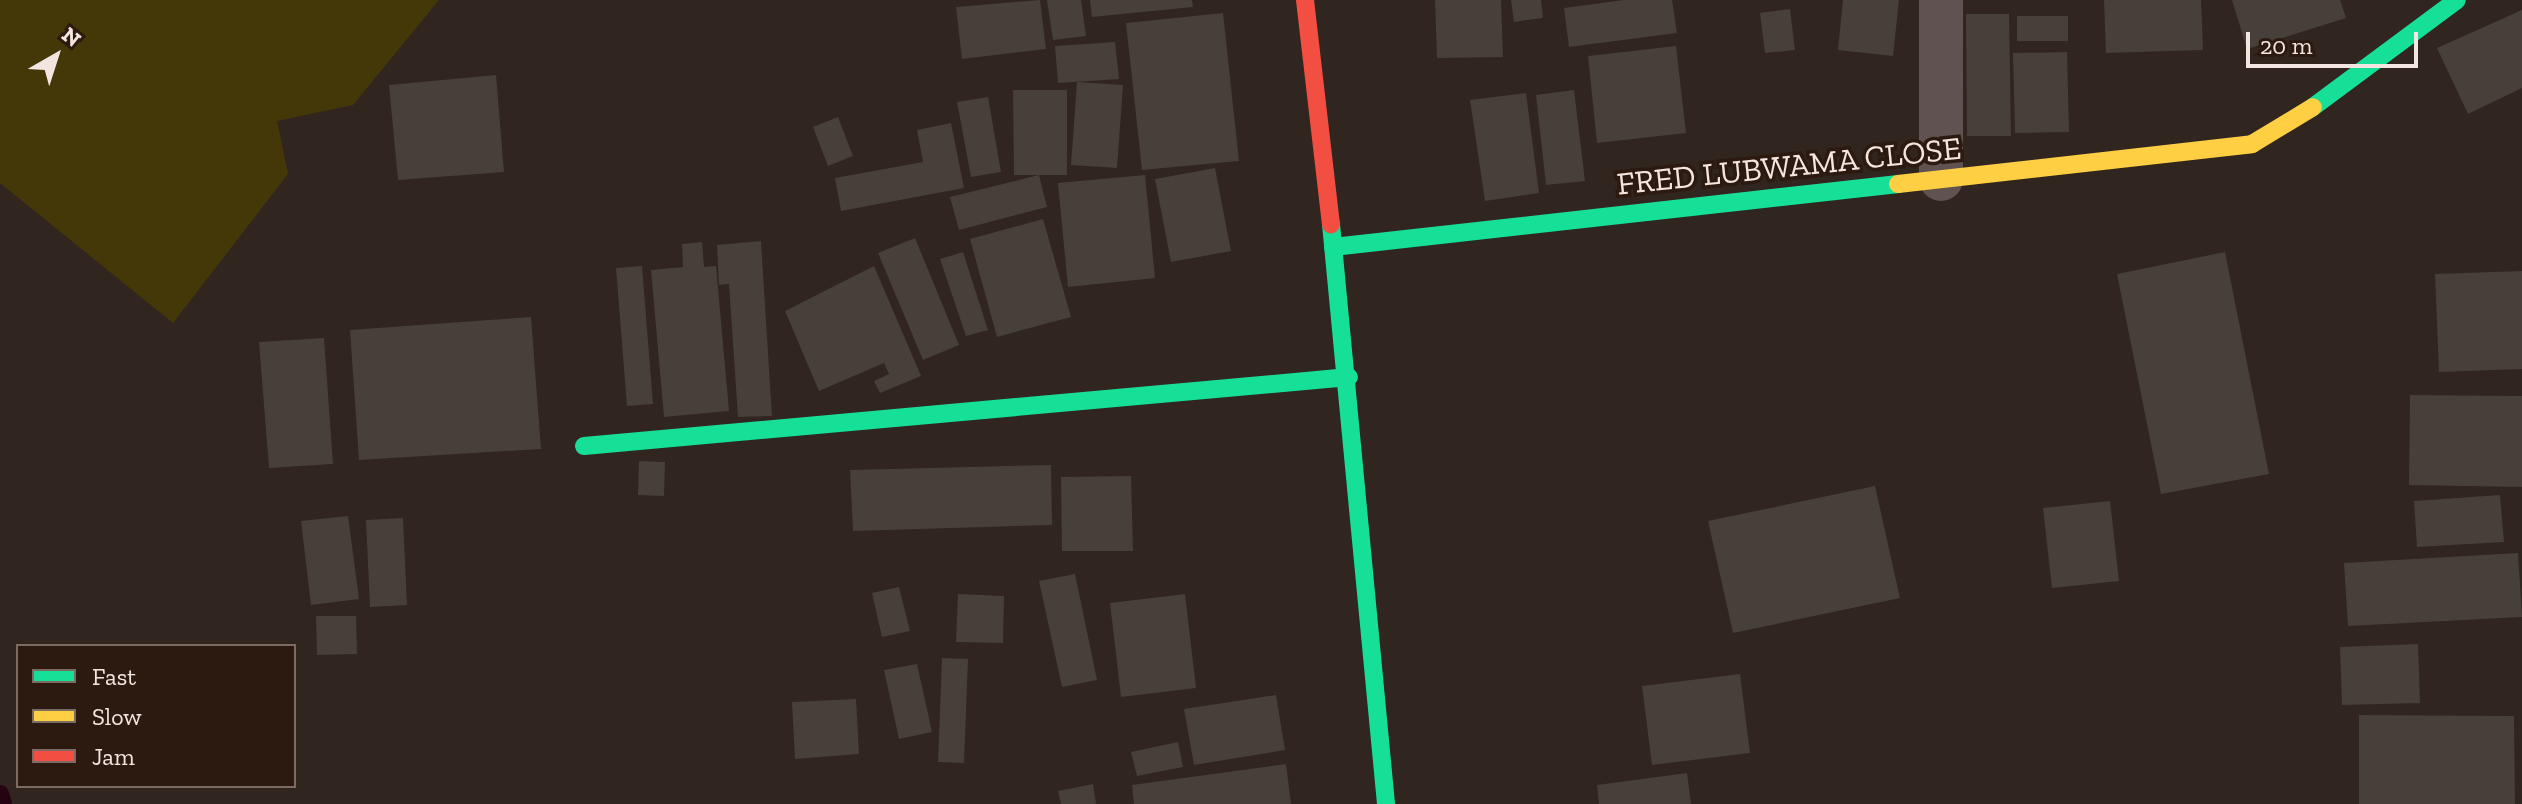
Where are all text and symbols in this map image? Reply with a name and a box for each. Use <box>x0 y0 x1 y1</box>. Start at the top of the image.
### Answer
north arrow <box>16 16 96 96</box>
scale bar <box>2250 16 2422 66</box>
text: N <box>56 21 86 53</box>
text: 20 m <box>2260 31 2312 60</box>
street label: FRED LUBWAMA CLOSE <box>1614 129 1964 203</box>
legend <box>16 644 296 788</box>
text: Fast <box>92 662 136 691</box>
text: Slow <box>92 702 142 731</box>
text: Jam <box>92 742 135 771</box>

